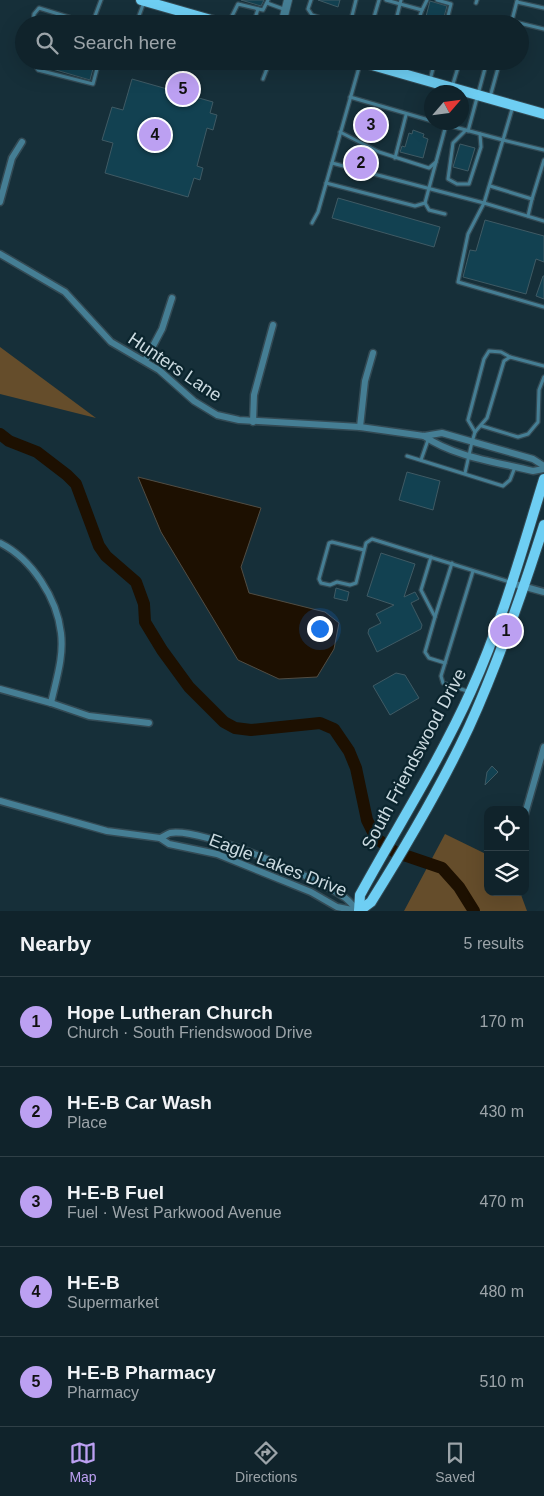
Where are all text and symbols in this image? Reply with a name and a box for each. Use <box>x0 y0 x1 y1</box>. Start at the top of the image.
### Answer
search box <box>15 15 529 70</box>
icon: search <box>33 29 61 57</box>
text: Search here <box>73 32 177 53</box>
pin: 5 <box>167 70 199 108</box>
north arrow <box>424 85 469 130</box>
pin: 3 <box>355 106 387 144</box>
pin: 4 <box>139 116 171 154</box>
pin: 2 <box>345 144 377 182</box>
street label: Hunters Lane <box>125 328 225 406</box>
pin: 1 <box>490 612 522 650</box>
your location <box>307 616 333 642</box>
street label: South Friendswood Drive <box>358 665 470 853</box>
map controls <box>484 806 529 896</box>
button: locate <box>484 806 529 851</box>
street label: Eagle Lakes Drive <box>206 829 350 901</box>
button: layers <box>484 851 529 896</box>
text: Nearby <box>20 932 91 955</box>
text: 5 results <box>464 935 524 952</box>
text: Hope Lutheran Church <box>67 1002 273 1023</box>
text: 1 <box>32 1013 40 1030</box>
text: 170 m <box>480 1013 524 1030</box>
text: Church · South Friendswood Drive <box>67 1024 312 1041</box>
text: H-E-B Car Wash <box>67 1092 212 1113</box>
text: 2 <box>32 1103 40 1120</box>
text: 430 m <box>480 1103 524 1120</box>
text: Place <box>67 1114 107 1131</box>
text: H-E-B Fuel <box>67 1182 164 1203</box>
text: 3 <box>32 1193 40 1210</box>
text: 470 m <box>480 1193 524 1210</box>
text: Fuel · West Parkwood Avenue <box>67 1204 282 1221</box>
text: H-E-B <box>67 1272 120 1293</box>
text: 4 <box>32 1283 40 1300</box>
text: 480 m <box>480 1283 524 1300</box>
text: Supermarket <box>67 1294 159 1311</box>
text: H-E-B Pharmacy <box>67 1362 216 1383</box>
text: 5 <box>32 1373 40 1390</box>
text: 510 m <box>480 1373 524 1390</box>
text: Pharmacy <box>67 1384 139 1401</box>
tab: Map <box>69 1439 97 1485</box>
tab: Directions <box>235 1439 297 1485</box>
tab: Saved <box>435 1439 475 1485</box>

